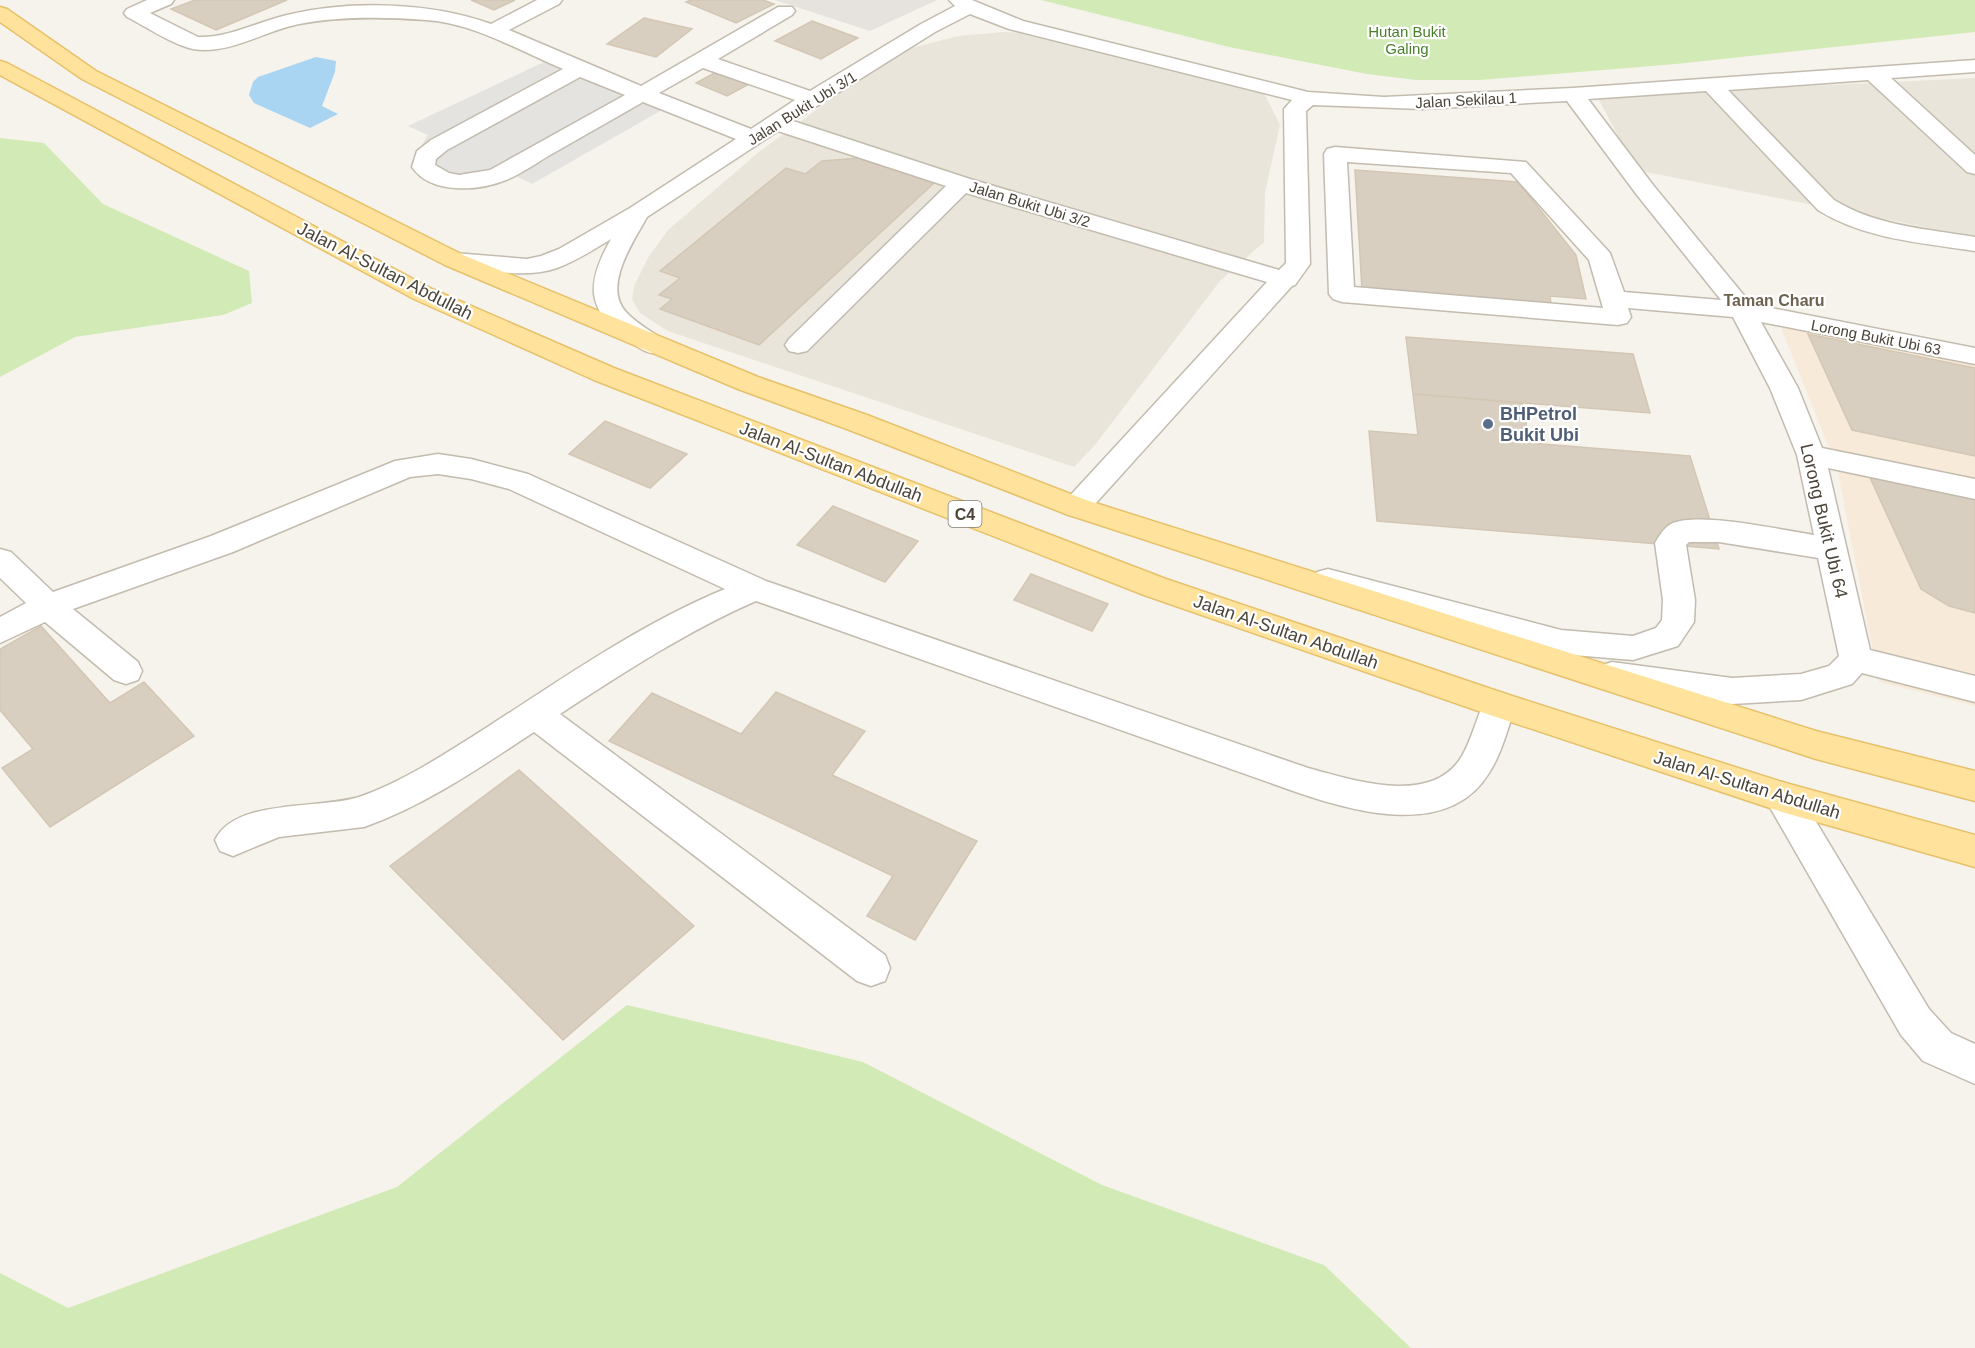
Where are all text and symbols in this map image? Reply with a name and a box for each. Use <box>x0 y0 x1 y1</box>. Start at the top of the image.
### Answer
park label: Hutan Bukit Galing <box>1368 23 1447 57</box>
street label: Jalan Bukit Ubi 3/1 <box>744 68 860 148</box>
street label: Jalan Sekilau 1 <box>1415 89 1517 111</box>
street label: Jalan Bukit Ubi 3/2 <box>968 178 1092 230</box>
street label: Jalan Al-Sultan Abdullah <box>294 218 476 324</box>
district label: Taman Charu <box>1723 292 1825 309</box>
street label: Lorong Bukit Ubi 63 <box>1810 316 1942 358</box>
place label: BHPetrol Bukit Ubi <box>1500 404 1579 445</box>
marker: BHPetrol Bukit Ubi <box>1481 417 1495 431</box>
street label: Jalan Al-Sultan Abdullah <box>737 418 925 506</box>
street label: Lorong Bukit Ubi 64 <box>1796 442 1852 600</box>
road number: C4 <box>948 501 982 527</box>
street label: Jalan Al-Sultan Abdullah <box>1191 591 1381 673</box>
street label: Jalan Al-Sultan Abdullah <box>1651 747 1843 823</box>

